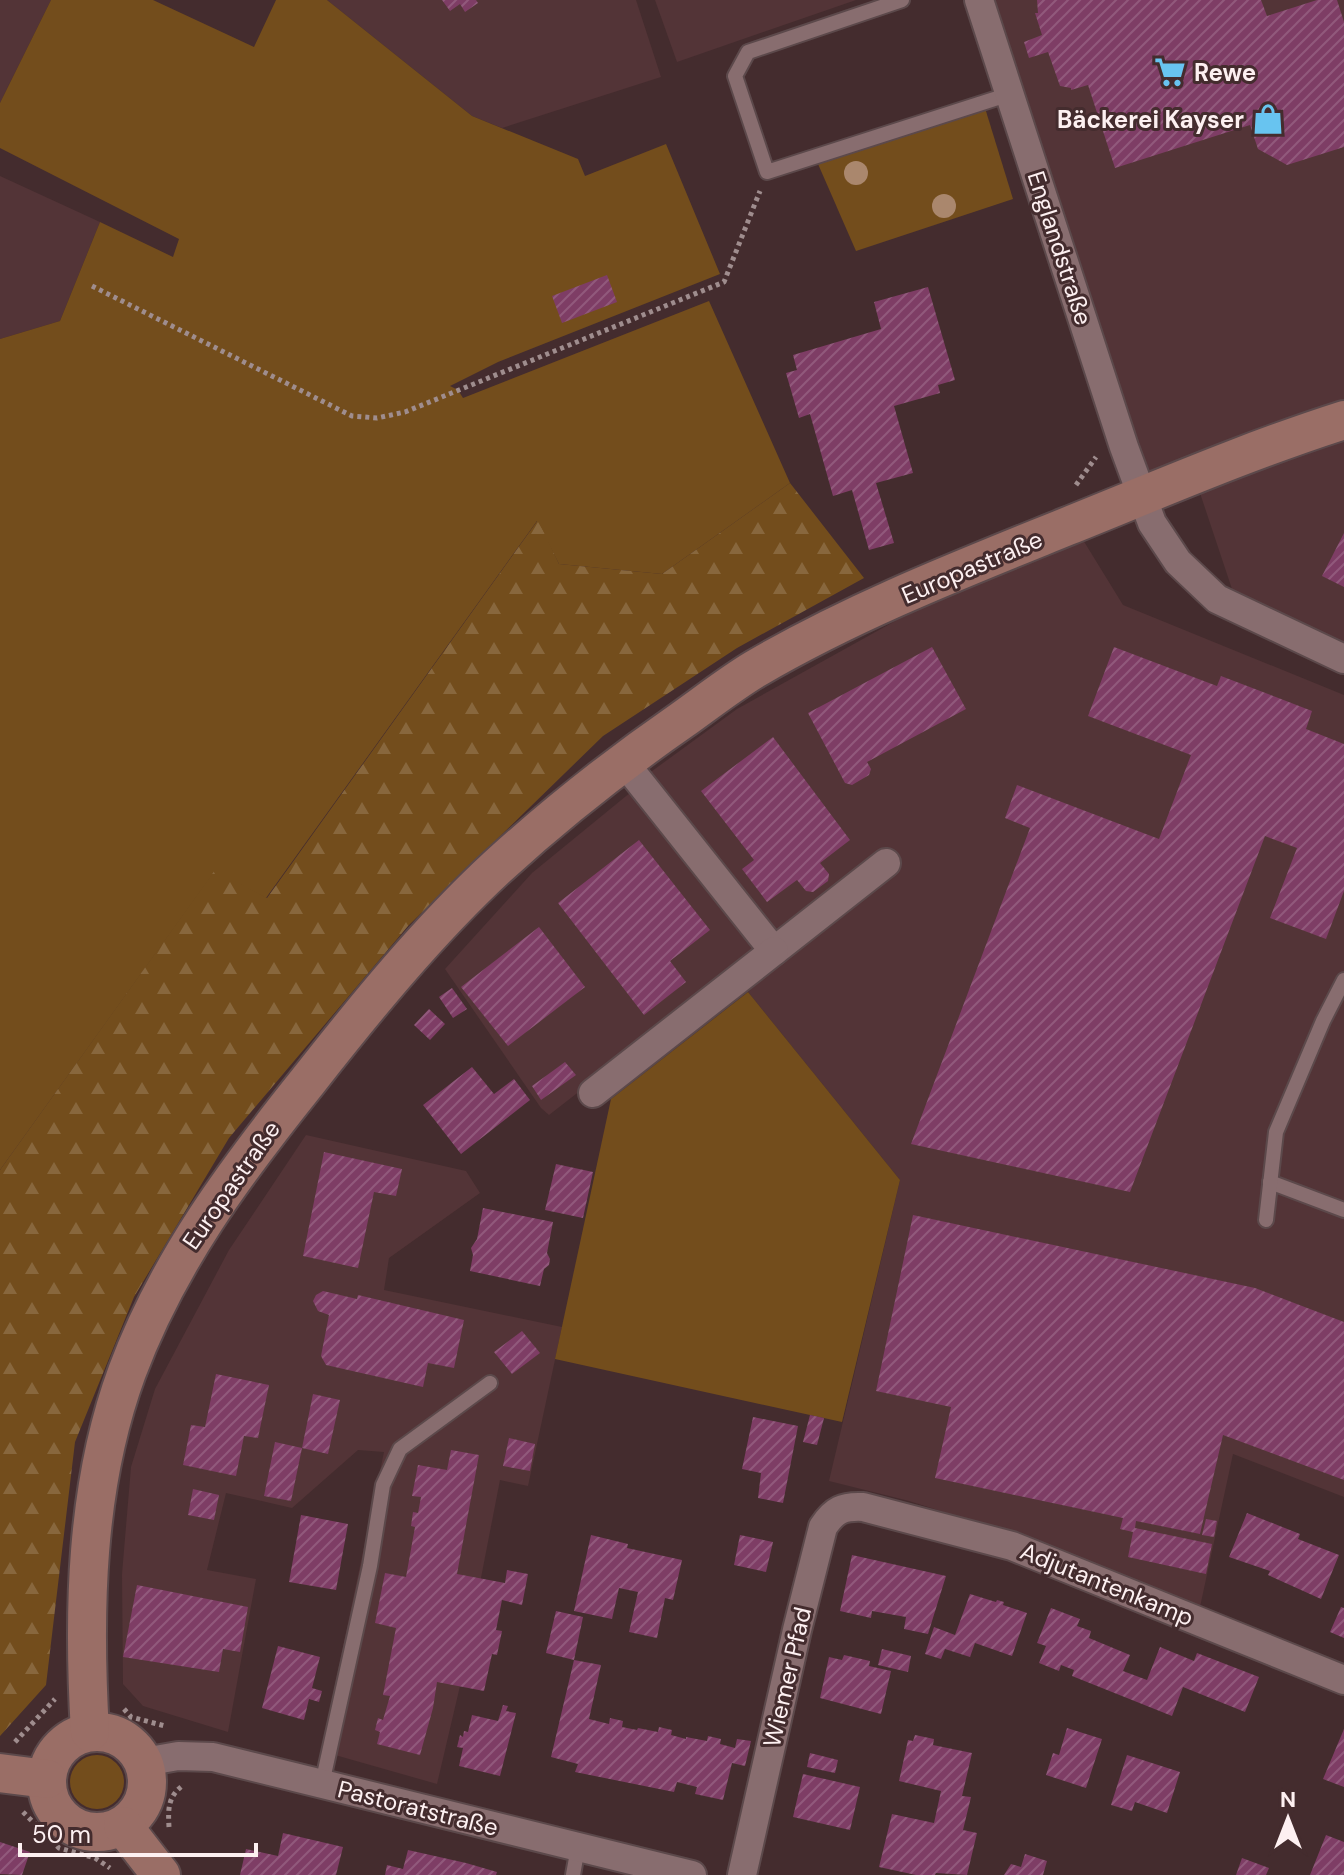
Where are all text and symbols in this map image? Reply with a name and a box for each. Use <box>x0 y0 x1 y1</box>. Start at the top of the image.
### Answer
supermarket icon: Rewe <box>1153 55 1187 89</box>
place label: Rewe <box>1194 57 1256 88</box>
shop icon: Bäckerei Kayser <box>1251 102 1285 136</box>
place label: Bäckerei Kayser <box>1057 104 1244 135</box>
street label: Englandstraße <box>1021 167 1099 329</box>
street label: Europastraße <box>897 523 1047 611</box>
street label: Europastraße <box>175 1115 287 1255</box>
street label: Adjutantenkamp <box>1016 1535 1198 1633</box>
street label: Wiemer Pfad <box>756 1604 818 1750</box>
street label: Pastoratstraße <box>335 1773 501 1843</box>
north arrow <box>1248 1779 1328 1859</box>
text: N <box>1280 1785 1296 1814</box>
scale bar <box>20 1807 256 1857</box>
text: 50 m <box>32 1819 91 1850</box>

